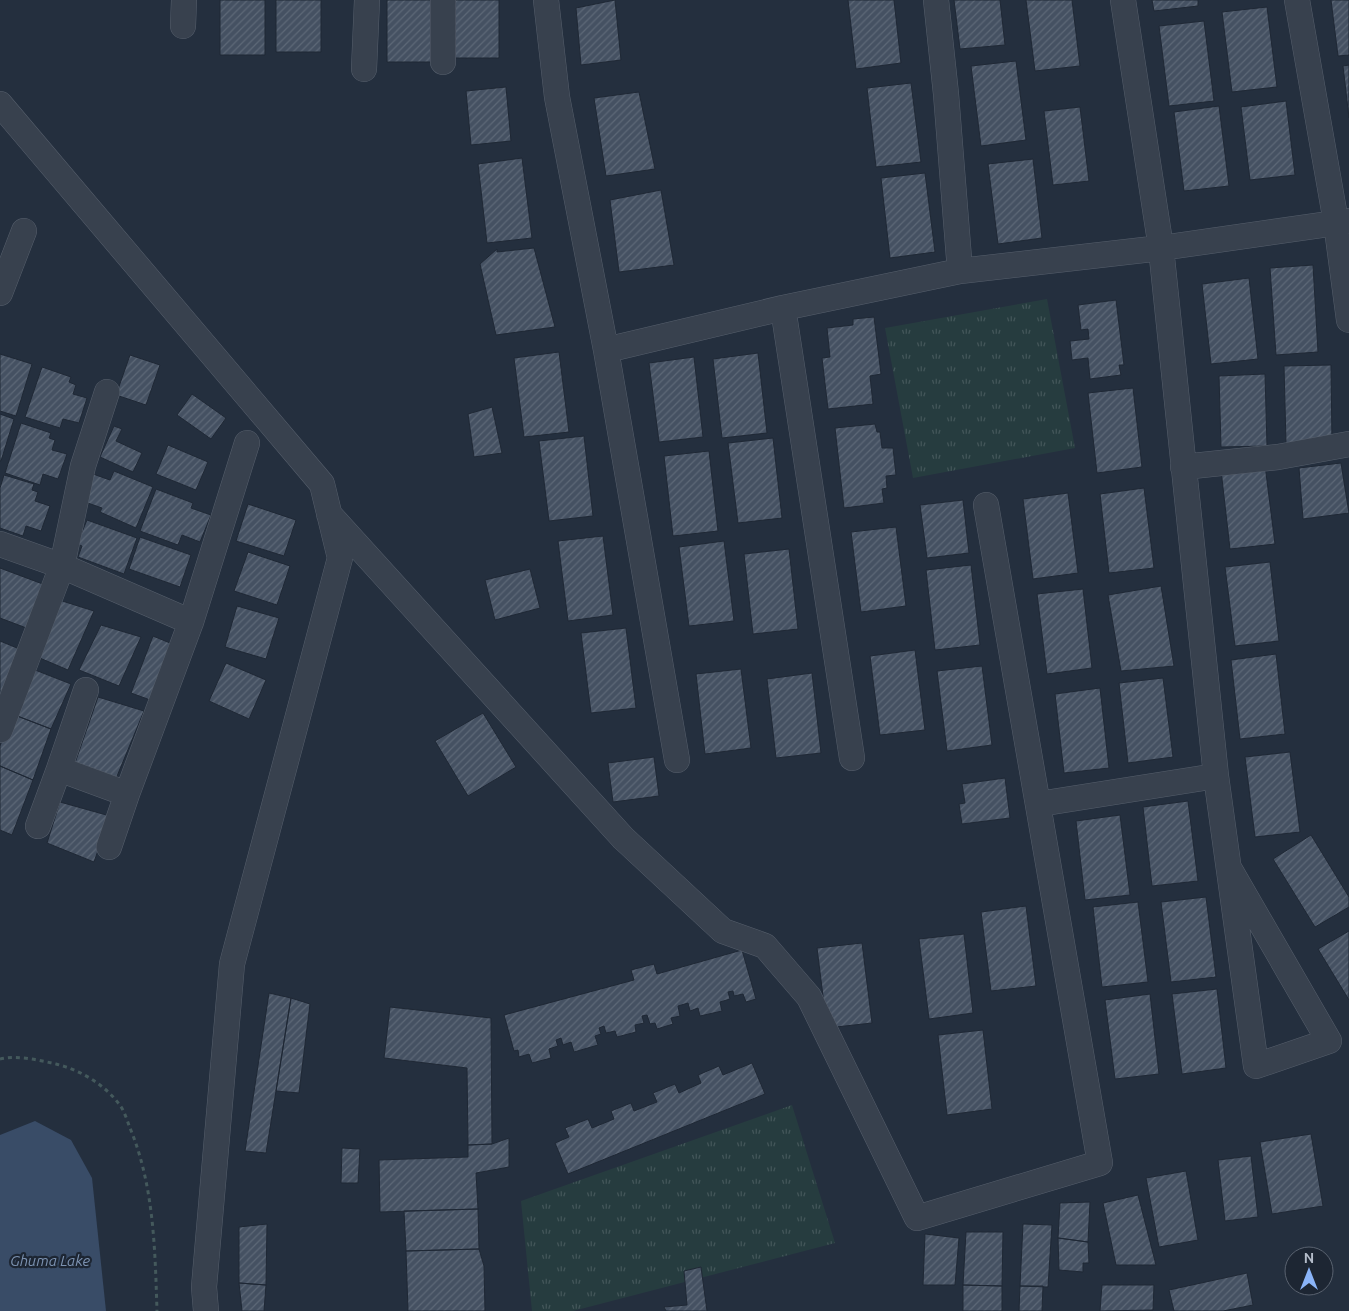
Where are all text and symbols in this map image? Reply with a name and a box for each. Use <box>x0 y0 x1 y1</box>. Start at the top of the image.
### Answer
north arrow <box>1284 1246 1334 1296</box>
text: N <box>1304 1250 1314 1266</box>
water label: Ghuma Lake <box>10 1252 91 1269</box>

